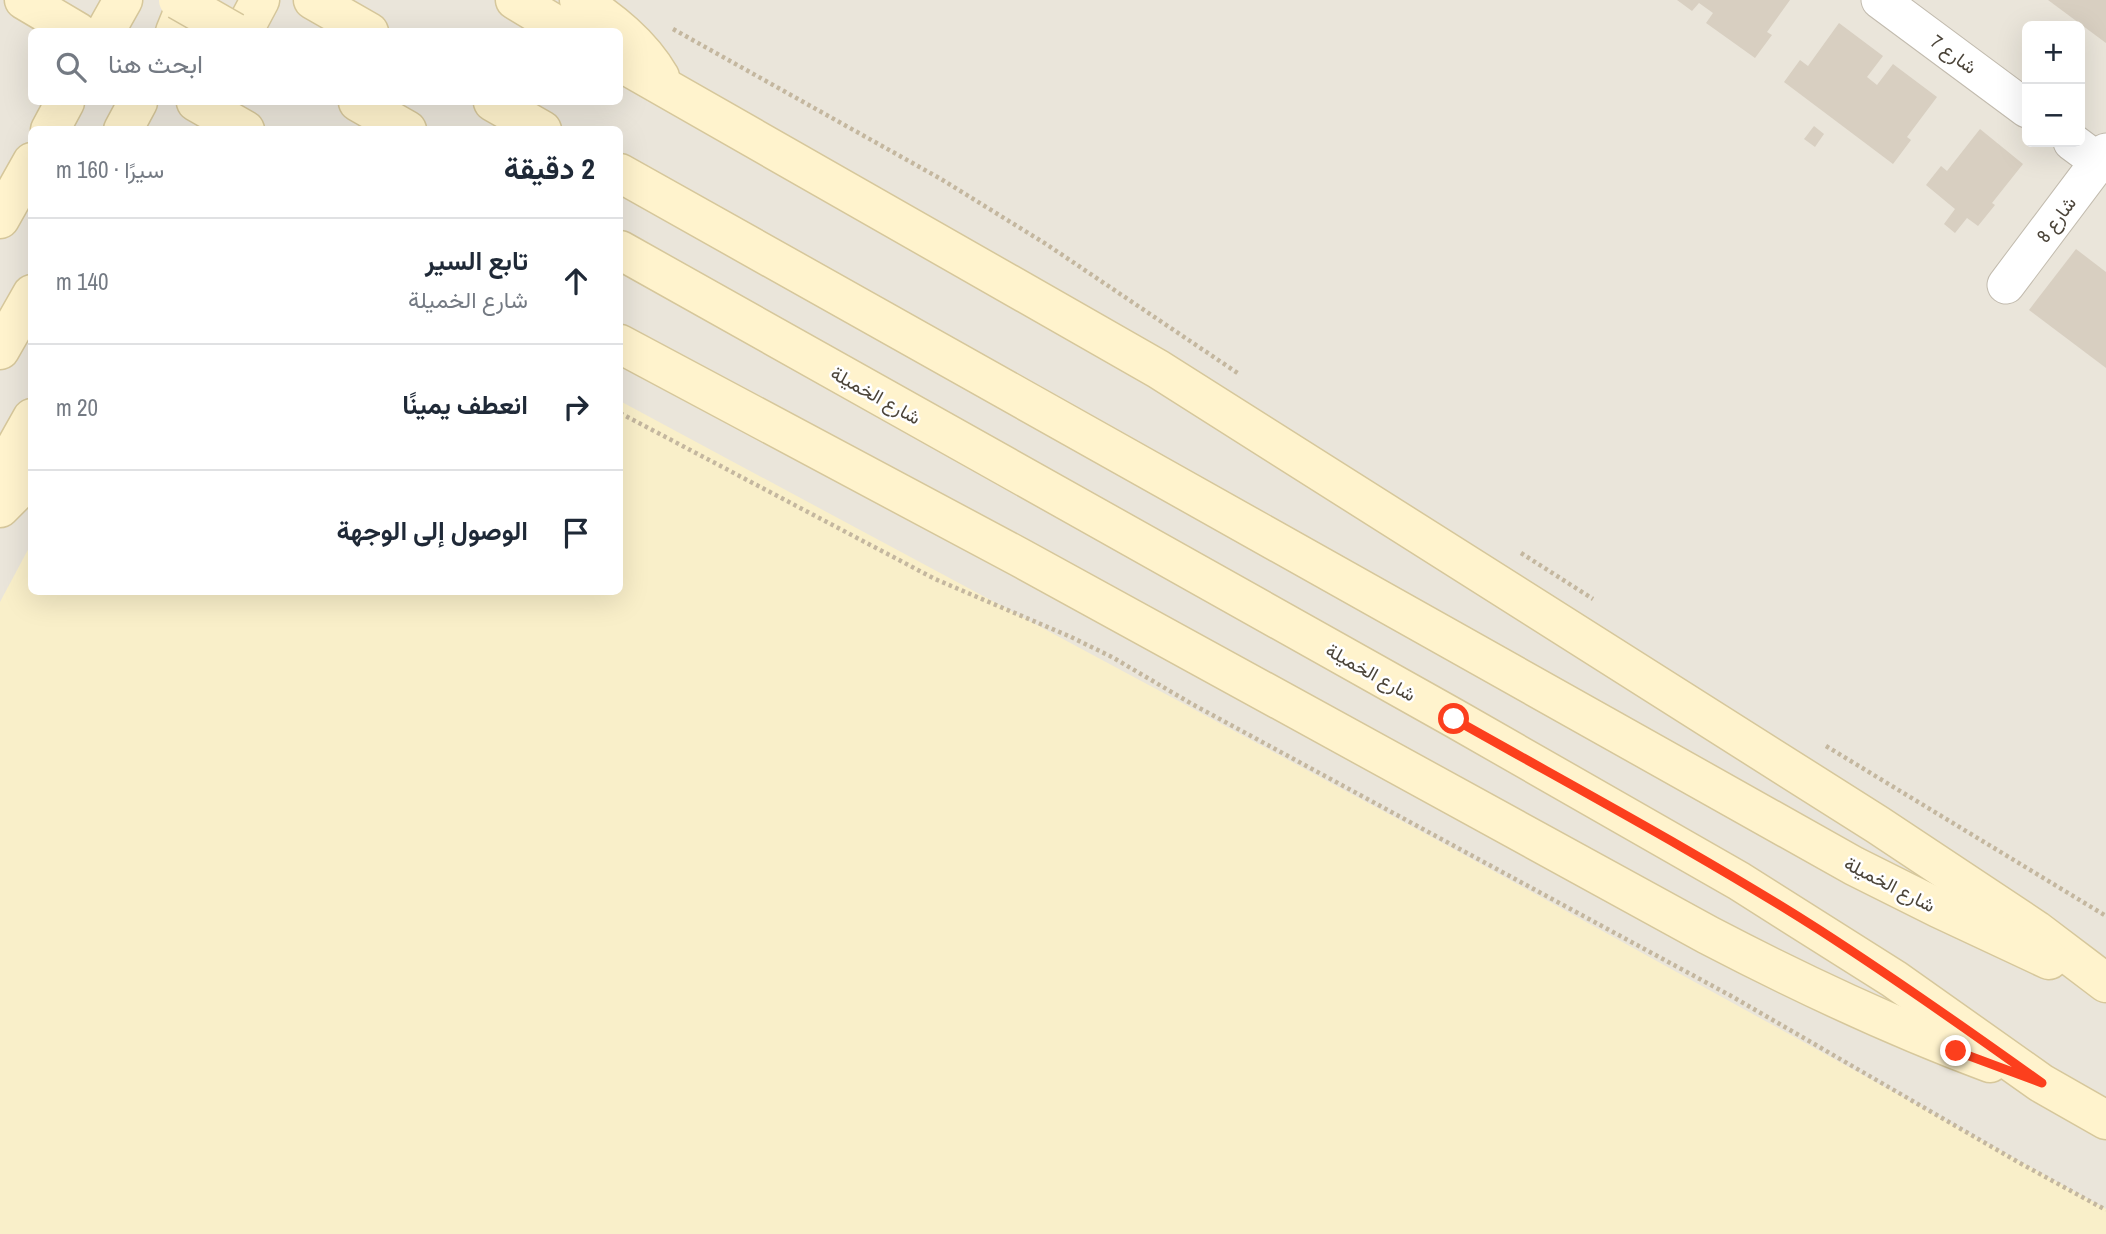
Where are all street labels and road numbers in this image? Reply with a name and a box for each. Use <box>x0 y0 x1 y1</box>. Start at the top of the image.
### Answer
street label: شارع 7 <box>1926 28 1982 80</box>
street label: شارع 8 <box>2030 191 2082 247</box>
street label: شارع الخميلة <box>826 360 926 430</box>
street label: شارع الخميلة <box>1321 637 1421 707</box>
street label: شارع الخميلة <box>1840 850 1940 918</box>

